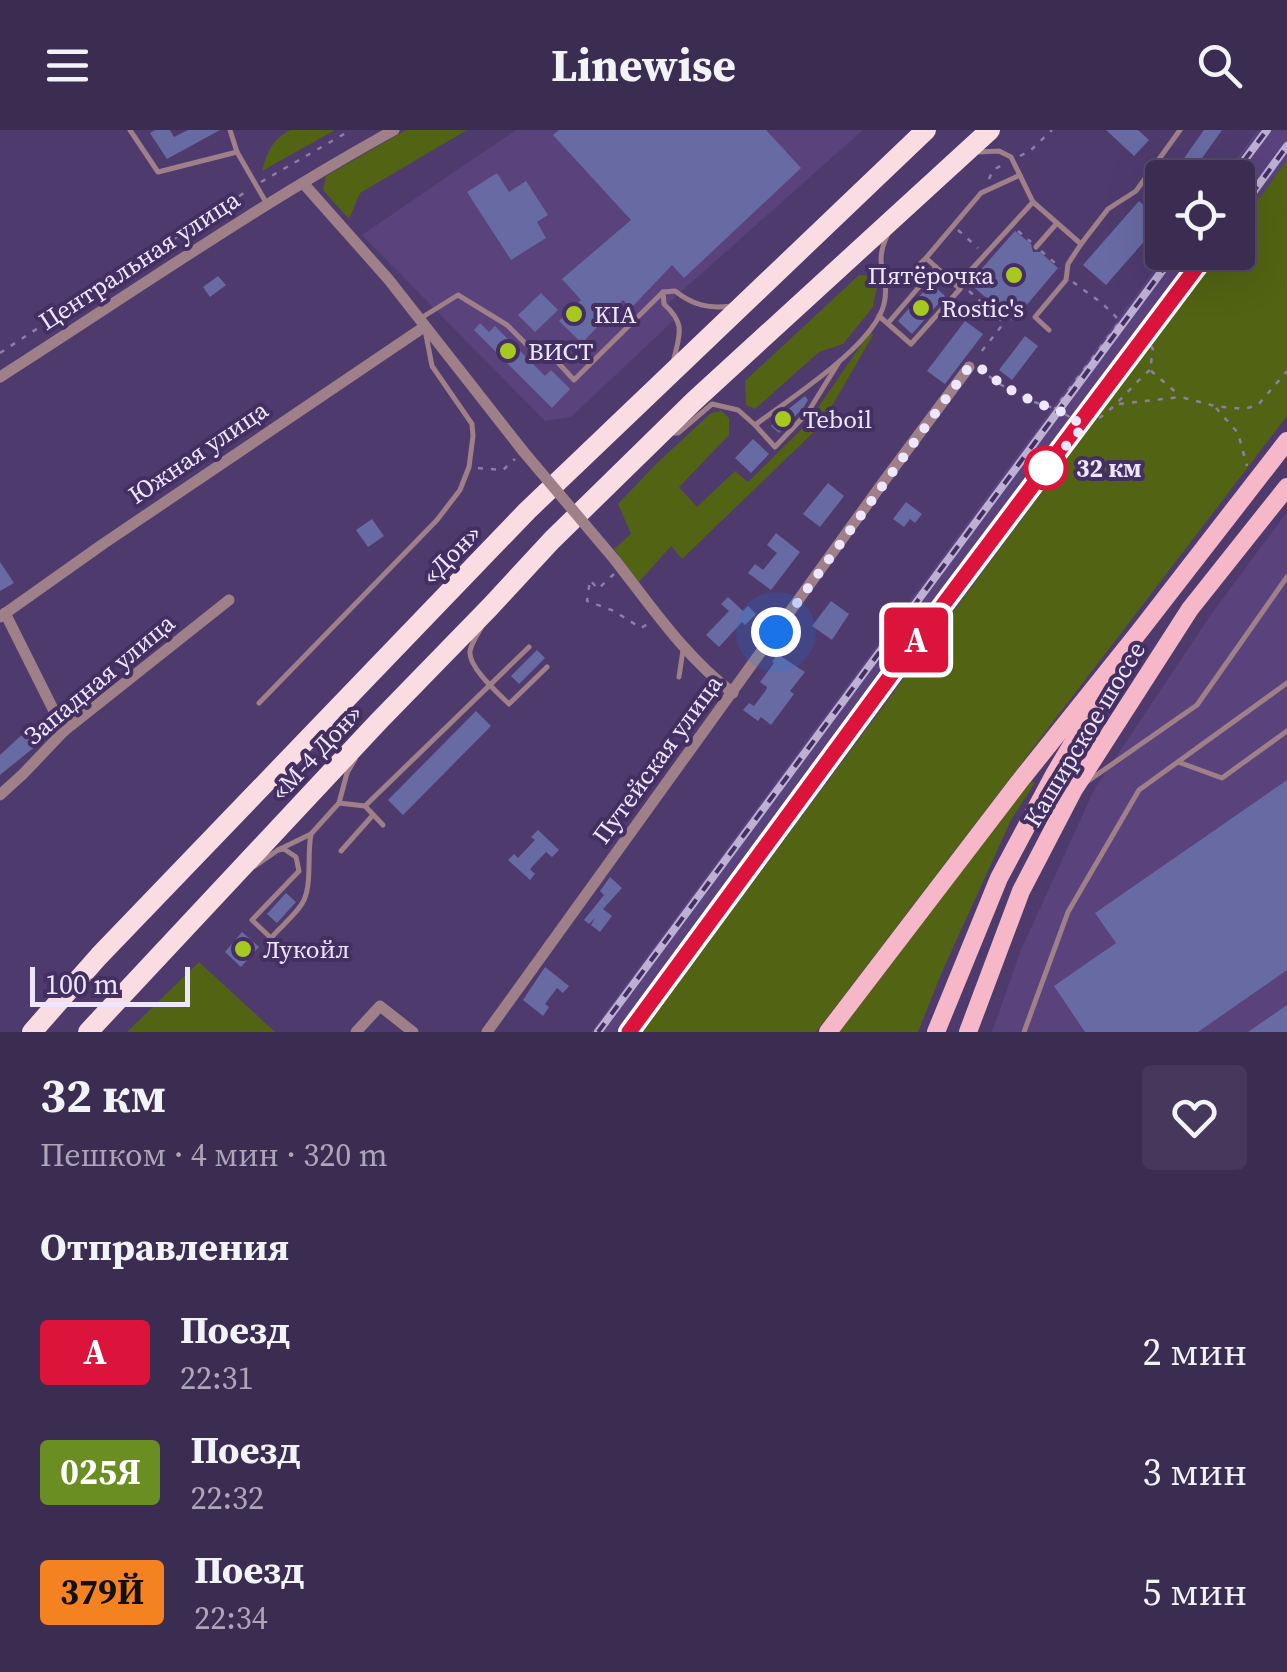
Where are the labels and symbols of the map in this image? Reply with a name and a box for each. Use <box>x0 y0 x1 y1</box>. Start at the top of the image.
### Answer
street label: Центральная улица <box>32 182 246 338</box>
place label: Пятёрочка <box>868 258 994 292</box>
marker: Пятёрочка <box>1003 264 1025 286</box>
place label: Rostic's <box>941 291 1024 325</box>
place label: KIA <box>594 297 637 331</box>
marker: Rostic's <box>910 297 932 319</box>
marker: KIA <box>563 303 585 325</box>
place label: ВИСТ <box>528 334 593 368</box>
marker: ВИСТ <box>497 340 519 362</box>
street label: Южная улица <box>121 393 275 511</box>
place label: Teboil <box>803 402 872 436</box>
marker: Teboil <box>772 408 794 430</box>
marker: 32 км <box>1025 447 1067 489</box>
place label: 32 км <box>1076 451 1142 485</box>
street label: «Дон» <box>414 517 488 591</box>
street label: Западная улица <box>16 606 182 752</box>
your location <box>751 607 801 657</box>
line badge: A <box>884 608 948 672</box>
street label: Каширское шоссе <box>1015 635 1153 833</box>
street label: Путейская улица <box>584 667 730 850</box>
street label: «М-4 Дон» <box>263 697 369 807</box>
place label: Лукойл <box>263 932 350 966</box>
marker: Лукойл <box>232 938 254 960</box>
scale bar <box>30 962 190 1006</box>

